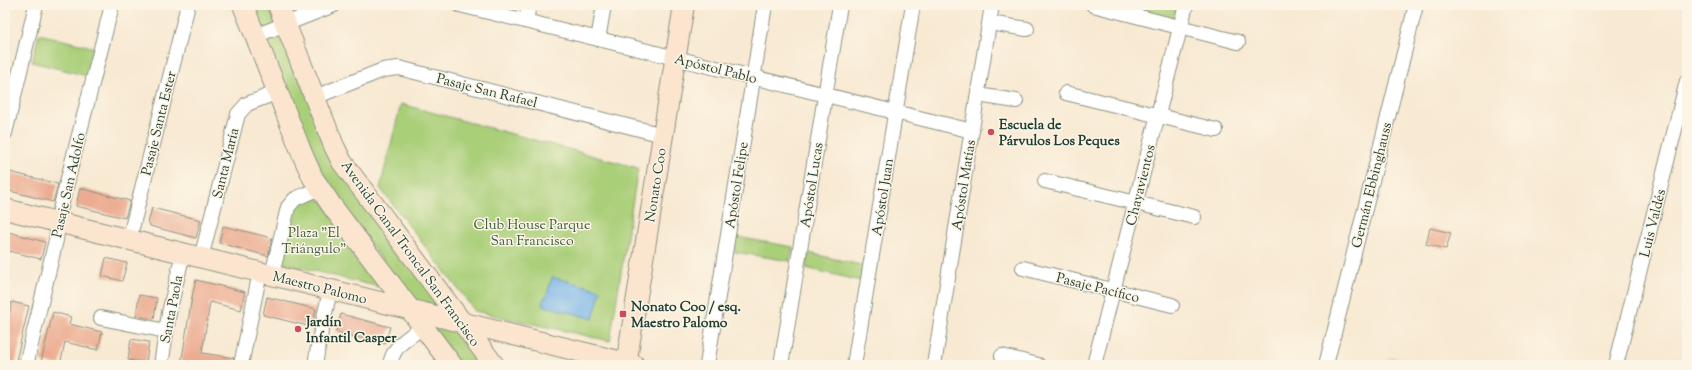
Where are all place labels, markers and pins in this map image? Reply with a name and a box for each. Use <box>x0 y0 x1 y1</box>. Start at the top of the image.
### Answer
place label: Escuela de Párvulos Los Peques <box>999 116 1120 152</box>
marker: Escuela de Párvulos Los Peques <box>986 127 996 137</box>
place label: Nonato Coo / esq. Maestro Palomo <box>631 298 741 334</box>
marker: Nonato Coo / esq. Maestro Palomo <box>618 309 628 319</box>
place label: Jardín Infantil Casper <box>305 313 397 349</box>
marker: Jardín Infantil Casper <box>293 324 303 334</box>

